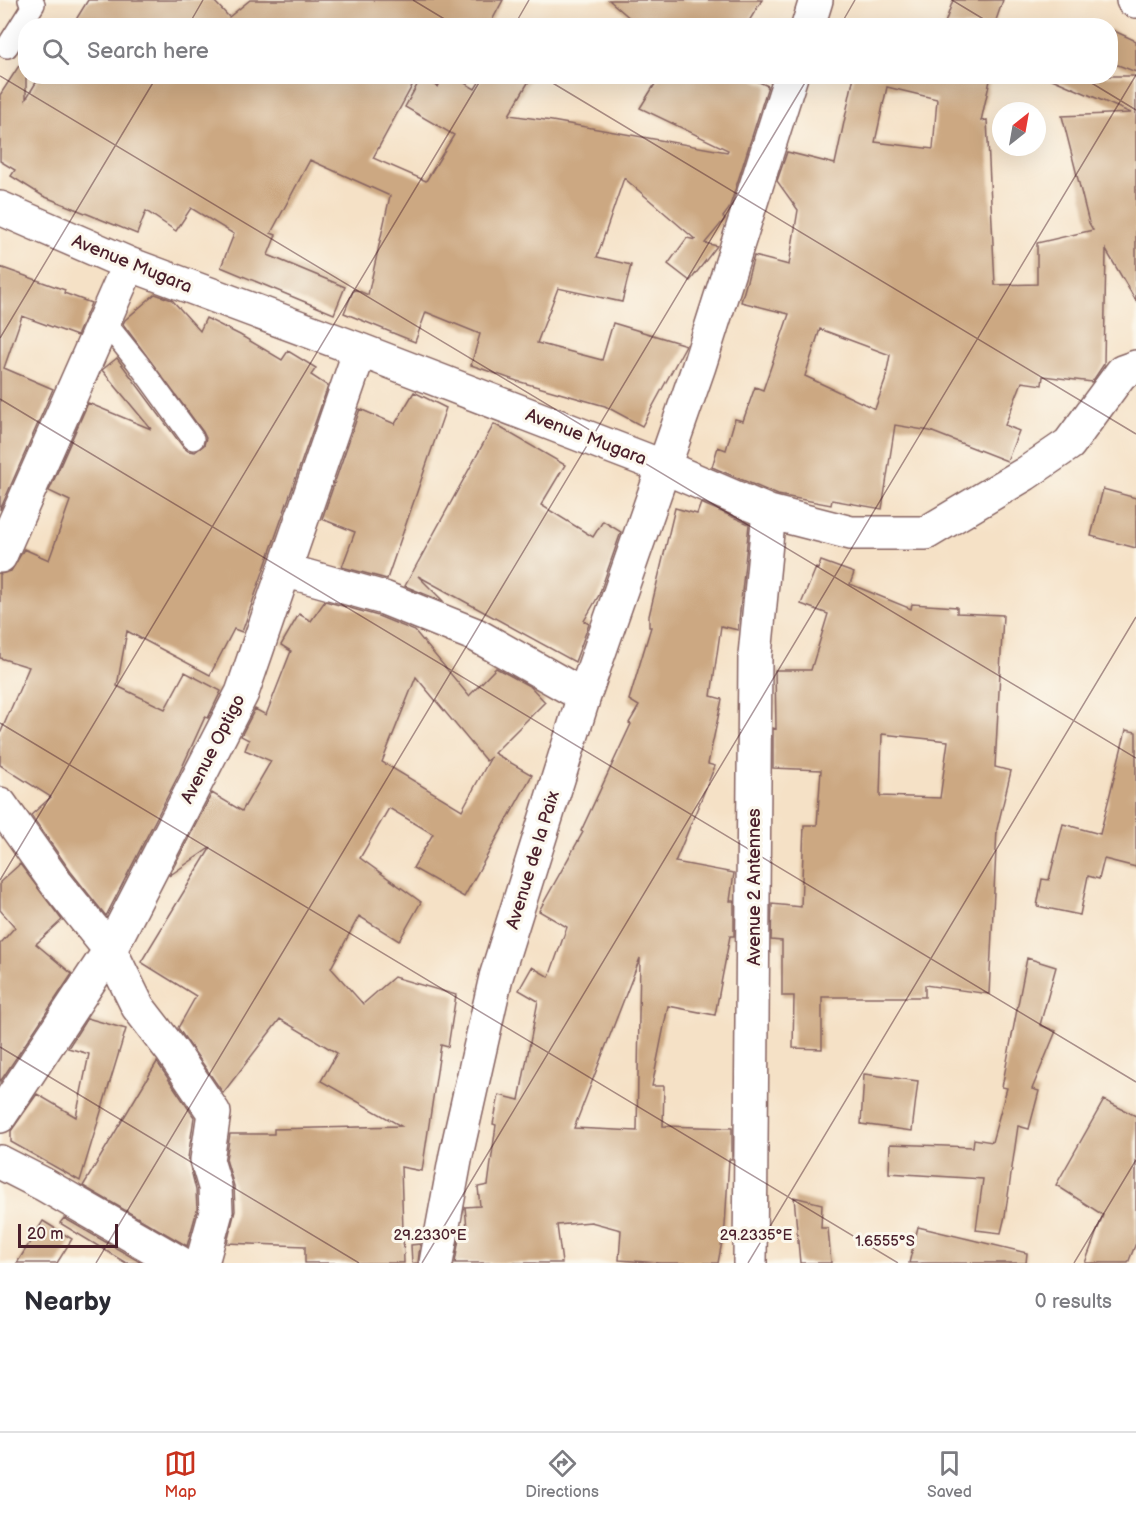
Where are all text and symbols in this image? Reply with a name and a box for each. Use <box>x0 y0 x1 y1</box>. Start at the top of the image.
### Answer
search box <box>18 18 1118 84</box>
icon: search <box>39 35 72 68</box>
text: Search here <box>87 38 209 65</box>
north arrow <box>992 102 1046 156</box>
street label: Avenue Mugara <box>69 230 195 298</box>
street label: Avenue Mugara <box>523 404 649 470</box>
street label: Avenue Optigo <box>176 691 250 807</box>
street label: Avenue de la Paix <box>502 788 564 932</box>
street label: Avenue 2 Antennes <box>744 808 765 966</box>
scale bar <box>18 1221 118 1248</box>
text: 20 m <box>27 1225 63 1244</box>
text: 29.2330°E <box>393 1226 467 1245</box>
text: 29.2335°E <box>720 1226 792 1245</box>
text: 1.6555°S <box>855 1232 915 1251</box>
text: Nearby <box>24 1287 111 1318</box>
text: 0 results <box>1035 1290 1112 1314</box>
tab: Map <box>164 1447 197 1502</box>
tab: Directions <box>525 1447 599 1502</box>
tab: Saved <box>927 1447 972 1502</box>

